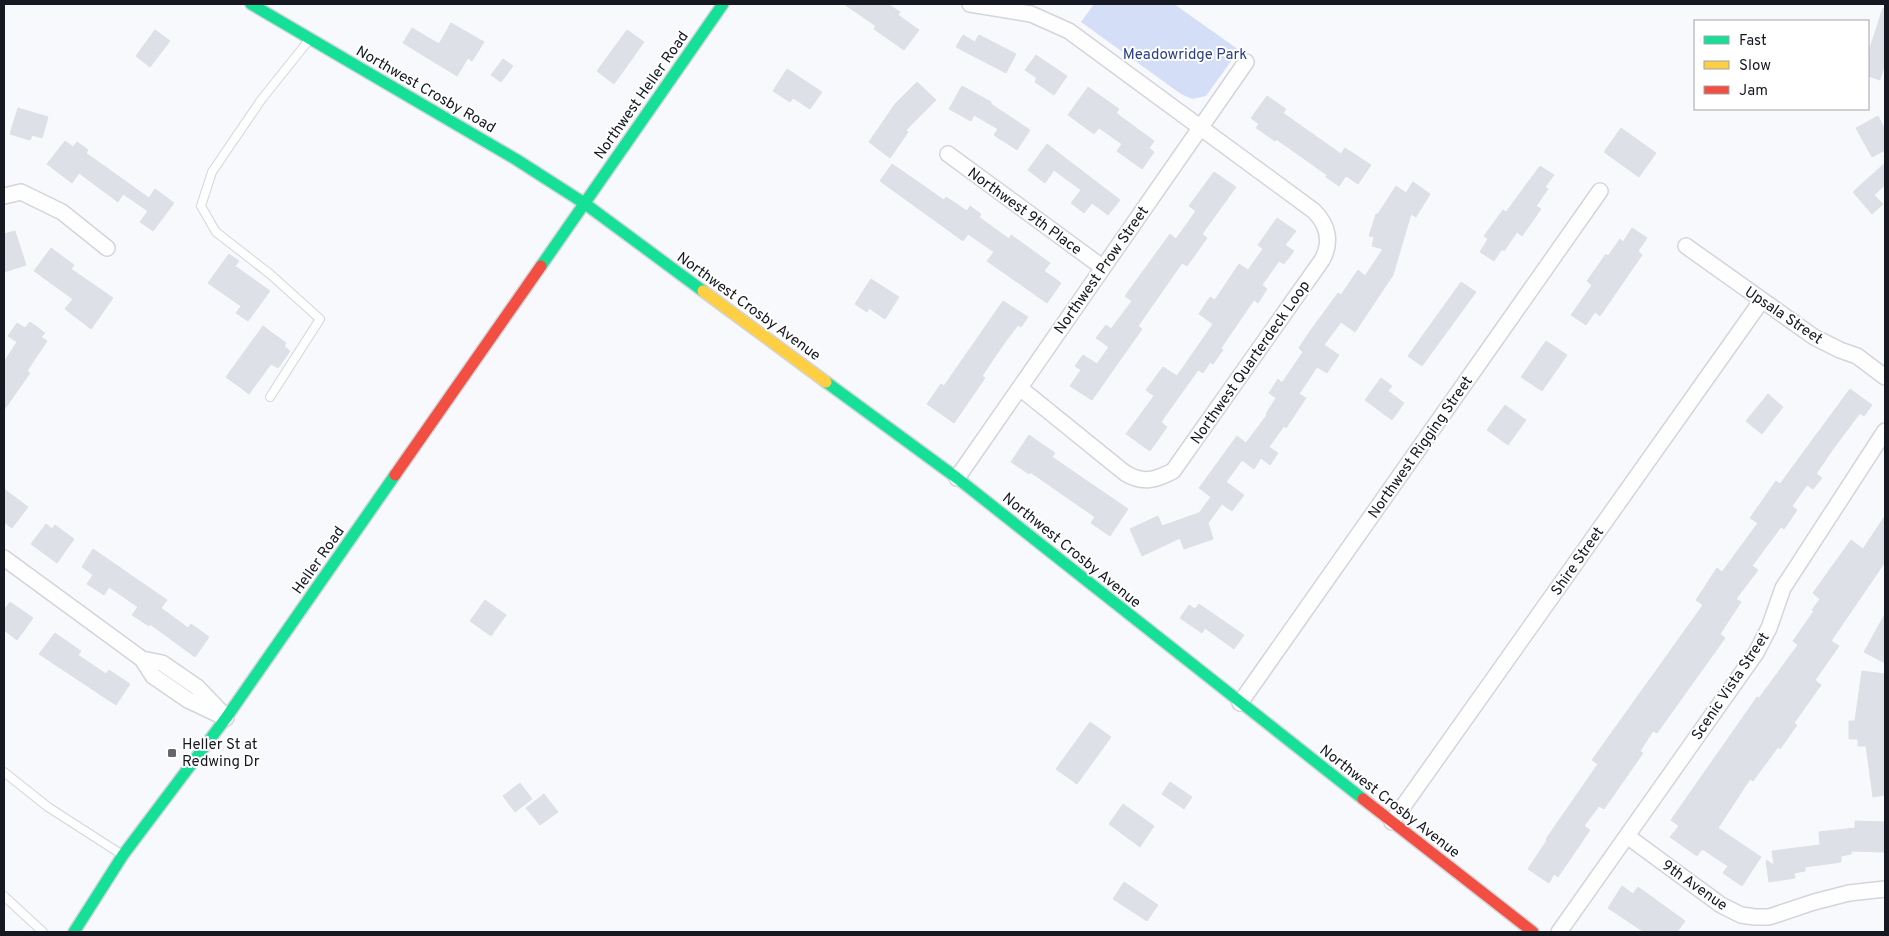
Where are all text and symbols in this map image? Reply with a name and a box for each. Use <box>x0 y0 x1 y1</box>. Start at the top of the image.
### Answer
legend <box>1694 20 1869 110</box>
street label: Northwest Heller Road <box>591 28 694 164</box>
text: Fast <box>1739 32 1767 51</box>
street label: Northwest Crosby Road <box>352 43 499 138</box>
park label: Meadowridge Park <box>1123 46 1247 65</box>
text: Slow <box>1739 57 1771 76</box>
text: Jam <box>1739 82 1768 101</box>
street label: Northwest 9th Place <box>963 164 1085 260</box>
street label: Northwest Prow Street <box>1051 203 1154 339</box>
street label: Northwest Crosby Avenue <box>673 249 824 366</box>
street label: Northwest Quarterdeck Loop <box>1187 277 1315 448</box>
street label: Upsala Street <box>1741 283 1826 349</box>
street label: Northwest Rigging Street <box>1365 373 1478 523</box>
street label: Northwest Crosby Avenue <box>998 489 1144 613</box>
street label: Heller Road <box>289 523 350 599</box>
street label: Shire Street <box>1548 524 1609 600</box>
street label: Scenic Vista Street <box>1688 629 1774 744</box>
place label: Heller St at Redwing Dr <box>182 736 260 772</box>
street label: Northwest Crosby Avenue <box>1315 741 1463 863</box>
marker: Heller St at Redwing Dr <box>166 747 178 759</box>
street label: 9th Avenue <box>1658 857 1731 916</box>

